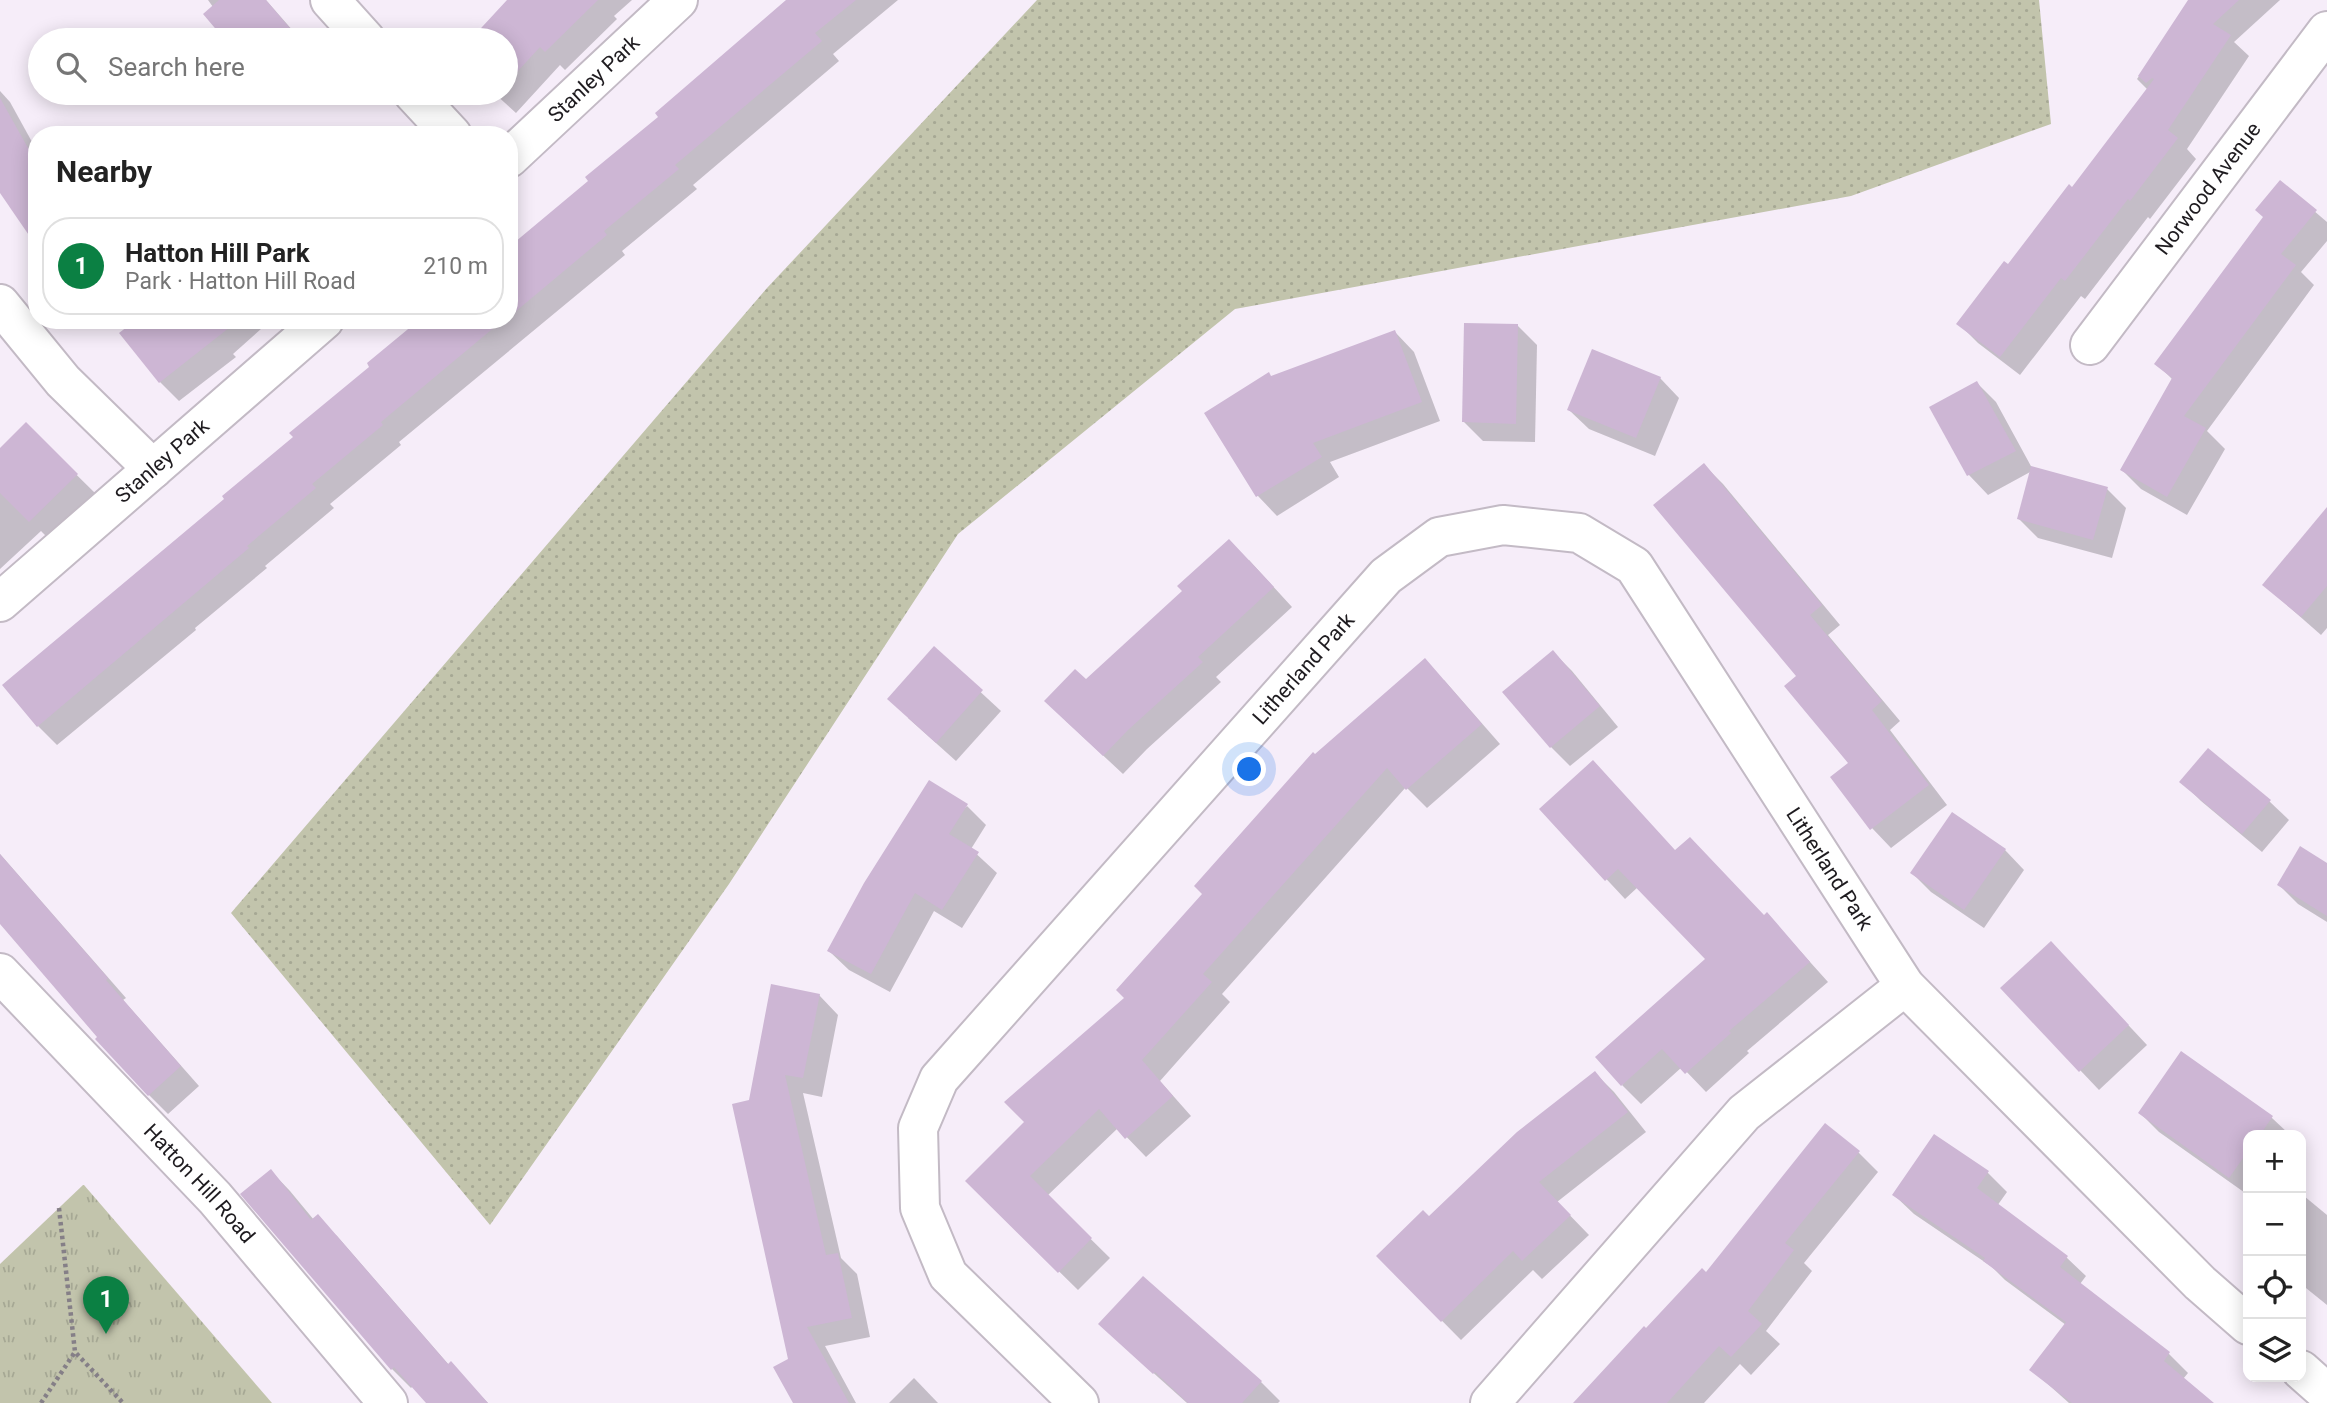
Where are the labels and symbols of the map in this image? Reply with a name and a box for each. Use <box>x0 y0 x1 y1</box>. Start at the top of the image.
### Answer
street label: Stanley Park <box>543 30 645 127</box>
street label: Norwood Avenue <box>2150 118 2266 260</box>
street label: Stanley Park <box>111 413 214 508</box>
street label: Litherland Park <box>1248 608 1360 729</box>
your location <box>1232 752 1266 786</box>
street label: Litherland Park <box>1781 803 1878 935</box>
street label: Hatton Hill Road <box>139 1119 260 1248</box>
pin: 1 <box>83 1276 129 1334</box>

